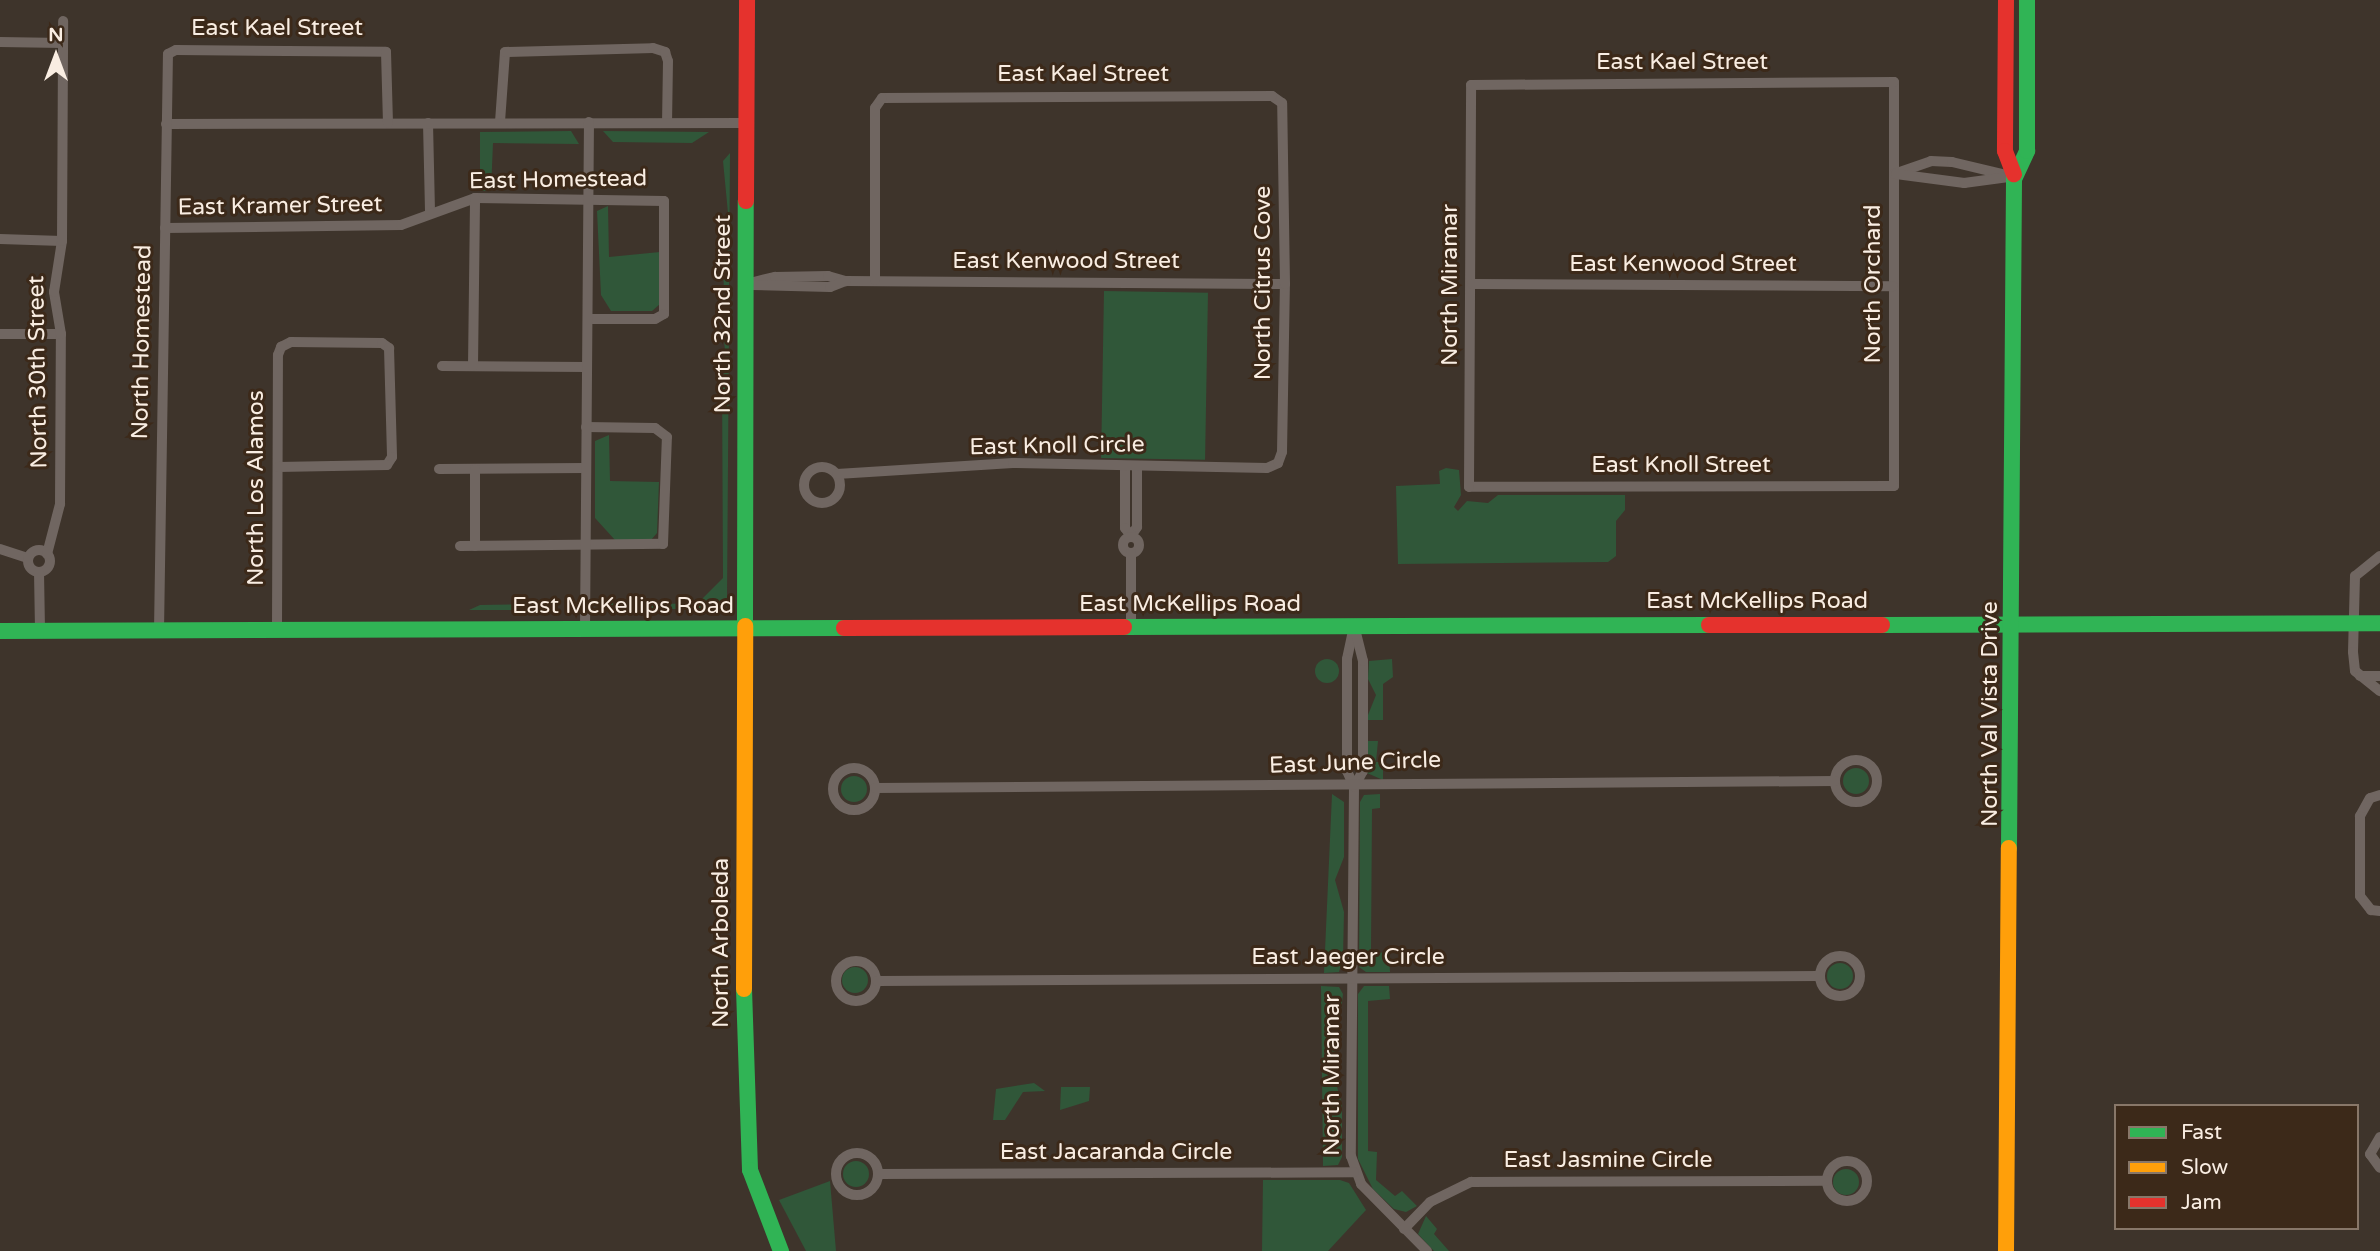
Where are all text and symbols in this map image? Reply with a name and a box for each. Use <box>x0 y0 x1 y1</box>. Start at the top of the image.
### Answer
street label: East Kael Street <box>191 14 363 42</box>
north arrow <box>21 21 91 91</box>
text: N <box>48 24 64 46</box>
street label: East Kael Street <box>1596 48 1768 76</box>
street label: East Kael Street <box>997 60 1169 88</box>
street label: East Homestead <box>469 165 647 195</box>
street label: North Citrus Cove <box>1249 186 1277 380</box>
street label: East Kramer Street <box>177 190 383 222</box>
street label: North Miramar <box>1436 204 1464 366</box>
street label: North Orchard <box>1859 205 1887 363</box>
street label: North 32nd Street <box>709 215 737 413</box>
street label: North Homestead <box>127 244 157 440</box>
street label: East Kenwood Street <box>952 247 1180 275</box>
street label: East Kenwood Street <box>1569 250 1797 278</box>
street label: North 30th Street <box>23 275 53 469</box>
street label: North Los Alamos <box>242 390 270 586</box>
street label: East Knoll Circle <box>969 431 1145 461</box>
street label: East Knoll Street <box>1591 451 1771 479</box>
street label: East McKellips Road <box>1646 587 1868 615</box>
street label: East McKellips Road <box>1079 590 1301 618</box>
street label: East McKellips Road <box>512 592 734 620</box>
street label: North Val Vista Drive <box>1976 601 2004 827</box>
street label: East June Circle <box>1269 746 1441 780</box>
street label: North Arboleda <box>707 858 735 1028</box>
street label: East Jaeger Circle <box>1251 943 1445 971</box>
street label: North Miramar <box>1318 994 1346 1156</box>
legend <box>2114 1104 2359 1230</box>
text: Fast <box>2181 1120 2222 1145</box>
street label: East Jacaranda Circle <box>1000 1138 1232 1166</box>
street label: East Jasmine Circle <box>1504 1146 1712 1174</box>
text: Slow <box>2181 1155 2228 1180</box>
text: Jam <box>2181 1190 2222 1215</box>

